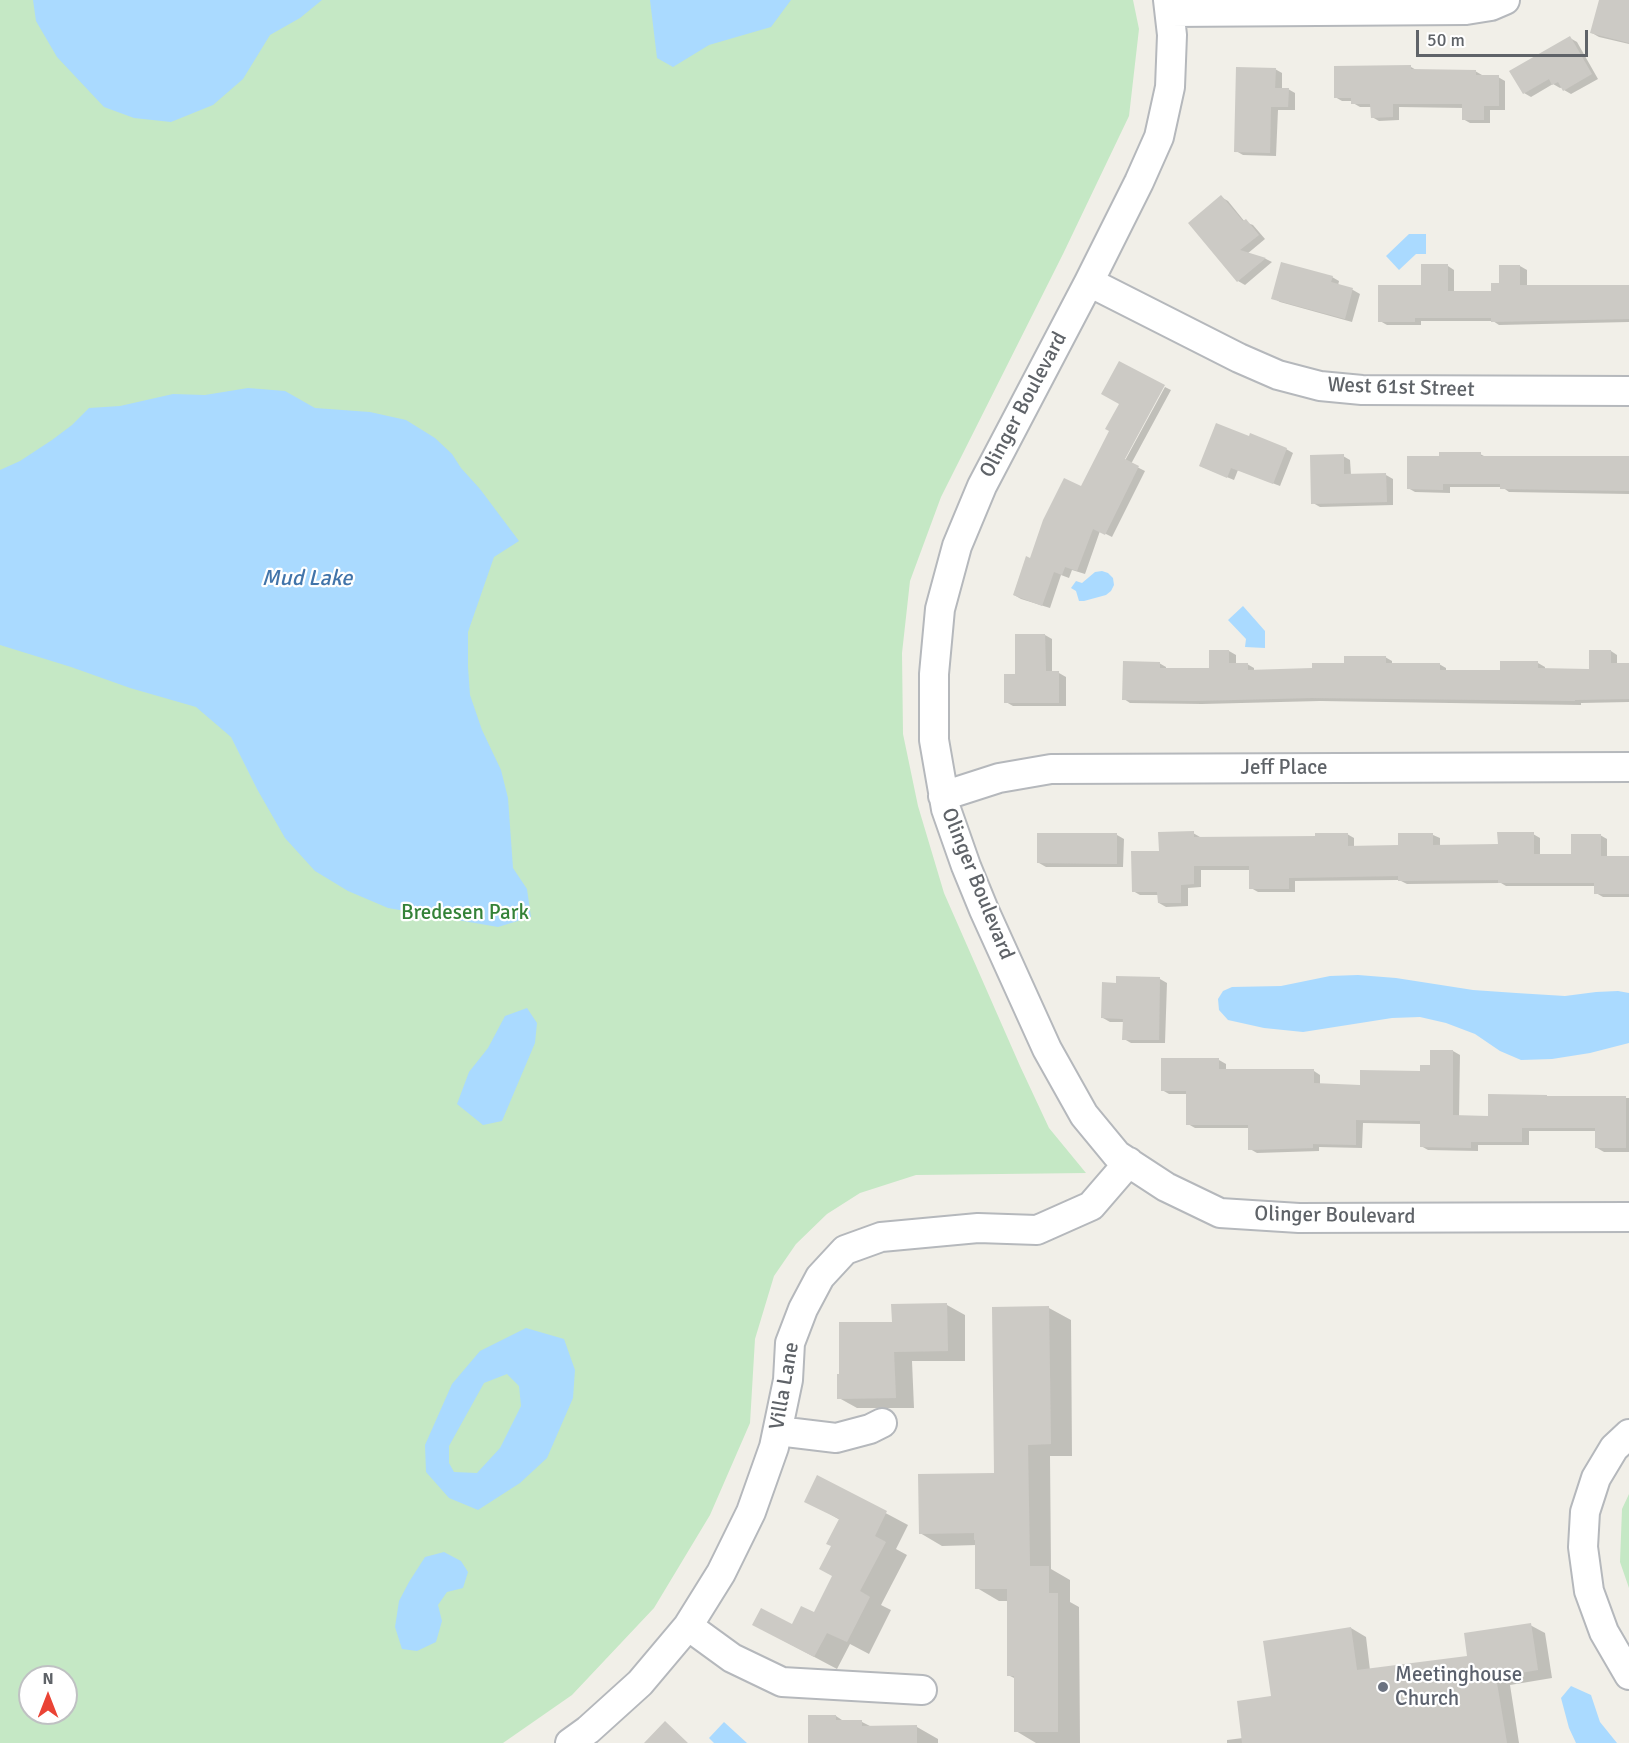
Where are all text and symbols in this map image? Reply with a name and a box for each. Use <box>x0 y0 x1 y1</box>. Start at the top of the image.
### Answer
scale bar <box>1419 18 1592 56</box>
text: 50 m <box>1427 29 1465 51</box>
street label: Olinger Boulevard <box>975 328 1073 482</box>
street label: West 61st Street <box>1327 373 1475 403</box>
water label: Mud Lake <box>262 566 352 592</box>
street label: Jeff Place <box>1241 755 1327 781</box>
street label: Olinger Boulevard <box>935 805 1019 963</box>
park label: Bredesen Park <box>401 900 529 926</box>
street label: Olinger Boulevard <box>1254 1202 1416 1230</box>
street label: Villa Lane <box>765 1340 805 1432</box>
place label: Meetinghouse Church <box>1395 1662 1522 1712</box>
north arrow <box>18 1665 78 1725</box>
text: N <box>42 1669 54 1689</box>
marker: Meetinghouse Church <box>1376 1680 1390 1694</box>

